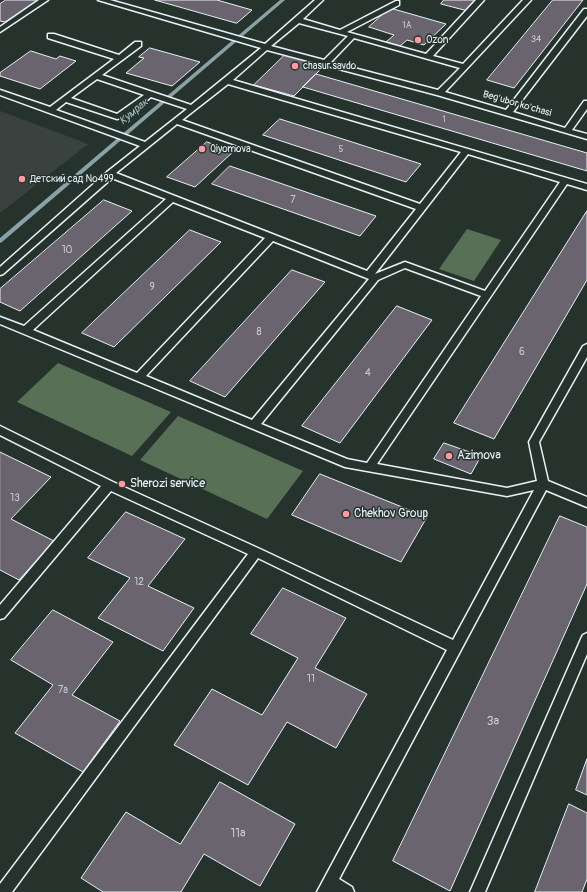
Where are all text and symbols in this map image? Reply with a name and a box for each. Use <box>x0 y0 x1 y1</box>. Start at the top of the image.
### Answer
house number: 1А <box>402 21 412 31</box>
place label: Ozon <box>426 34 448 46</box>
marker: Ozon <box>413 35 423 45</box>
house number: 34 <box>531 35 541 45</box>
place label: chasur savdo <box>303 60 356 72</box>
marker: chasur savdo <box>290 61 300 71</box>
street label: Beg'ubor ko'chasi <box>481 88 553 120</box>
water label: Кумрак <box>117 96 151 128</box>
house number: 1 <box>442 115 446 125</box>
place label: Qiyomova <box>210 143 251 155</box>
marker: Qiyomova <box>197 144 207 154</box>
house number: 5 <box>339 145 343 155</box>
place label: Детский сад №499 <box>30 173 114 185</box>
marker: Детский сад №499 <box>17 174 27 184</box>
house number: 7 <box>290 194 296 206</box>
house number: 10 <box>62 244 72 256</box>
house number: 9 <box>149 281 155 293</box>
house number: 8 <box>256 326 262 338</box>
house number: 6 <box>519 346 525 358</box>
house number: 4 <box>365 367 371 379</box>
place label: Azimova <box>457 449 501 463</box>
marker: Azimova <box>444 451 454 461</box>
place label: Sherozi service <box>130 477 205 491</box>
marker: Sherozi service <box>117 479 127 489</box>
house number: 13 <box>10 492 20 504</box>
place label: Chekhov Group <box>354 507 428 521</box>
marker: Chekhov Group <box>341 509 351 519</box>
house number: 12 <box>134 576 144 588</box>
house number: 11 <box>307 673 315 685</box>
house number: 7а <box>58 684 68 696</box>
house number: 3а <box>487 715 499 729</box>
house number: 11а <box>231 827 245 841</box>

